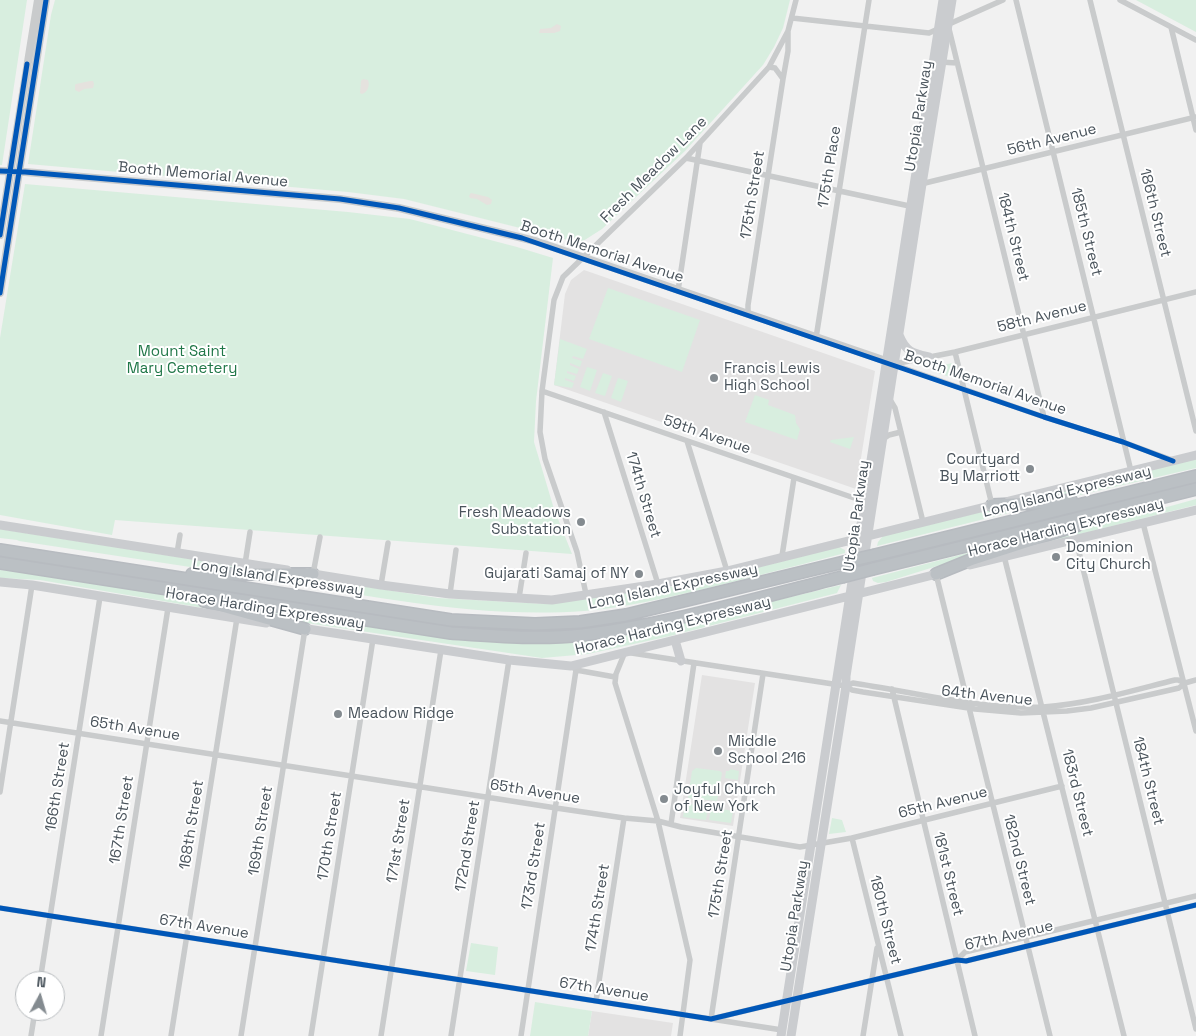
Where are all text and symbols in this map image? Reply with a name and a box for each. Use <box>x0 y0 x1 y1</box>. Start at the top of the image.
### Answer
street label: Utopia Parkway <box>901 59 937 173</box>
street label: Fresh Meadow Lane <box>597 113 711 227</box>
street label: 56th Avenue <box>1006 120 1098 160</box>
street label: 175th Place <box>815 125 845 209</box>
street label: 175th Street <box>737 149 769 241</box>
street label: Booth Memorial Avenue <box>117 159 289 191</box>
street label: 186th Street <box>1135 167 1175 259</box>
street label: 185th Street <box>1066 186 1106 278</box>
street label: 184th Street <box>993 191 1033 283</box>
street label: Booth Memorial Avenue <box>518 217 686 287</box>
street label: 58th Avenue <box>996 297 1088 337</box>
park label: Mount Saint Mary Cemetery <box>127 343 237 378</box>
street label: Booth Memorial Avenue <box>901 347 1069 419</box>
place label: Francis Lewis High School <box>724 360 820 395</box>
marker: Francis Lewis High School <box>708 372 720 384</box>
street label: 59th Avenue <box>661 412 753 458</box>
street label: 174th Street <box>621 450 665 540</box>
place label: Courtyard By Marriott <box>939 451 1020 486</box>
street label: Utopia Parkway <box>840 459 874 573</box>
street label: Long Island Expressway <box>981 462 1153 522</box>
marker: Courtyard By Marriott <box>1024 463 1036 475</box>
street label: Horace Harding Expressway <box>966 495 1166 561</box>
place label: Fresh Meadows Substation <box>459 504 571 539</box>
marker: Fresh Meadows Substation <box>575 516 587 528</box>
place label: Dominion City Church <box>1066 539 1151 574</box>
marker: Dominion City Church <box>1050 551 1062 563</box>
street label: Long Island Expressway <box>191 556 365 600</box>
street label: Long Island Expressway <box>586 560 760 614</box>
place label: Gujarati Samaj of NY <box>484 565 629 583</box>
marker: Gujarati Samaj of NY <box>633 568 645 580</box>
street label: Horace Harding Expressway <box>164 584 366 634</box>
street label: Horace Harding Expressway <box>573 593 773 659</box>
street label: 64th Avenue <box>941 682 1033 710</box>
place label: Meadow Ridge <box>348 705 454 723</box>
marker: Meadow Ridge <box>332 708 344 720</box>
street label: 65th Avenue <box>89 713 181 745</box>
place label: Middle School 216 <box>728 733 806 768</box>
street label: 184th Street <box>1128 735 1168 827</box>
street label: 166th Street <box>42 741 74 833</box>
marker: Middle School 216 <box>712 745 724 757</box>
street label: 183rd Street <box>1057 747 1097 839</box>
street label: 167th Street <box>106 774 138 866</box>
street label: 65th Avenue <box>489 776 581 808</box>
street label: 168th Street <box>176 779 208 871</box>
place label: Joyful Church of New York <box>674 781 776 816</box>
street label: 65th Avenue <box>897 783 989 823</box>
street label: 169th Street <box>245 785 277 877</box>
street label: 170th Street <box>314 790 346 882</box>
marker: Joyful Church of New York <box>658 793 670 805</box>
street label: 171st Street <box>383 798 415 884</box>
street label: 172nd Street <box>452 799 484 893</box>
street label: 182nd Street <box>999 813 1039 907</box>
street label: 173rd Street <box>518 821 550 911</box>
street label: 175th Street <box>705 828 737 920</box>
street label: 181st Street <box>929 830 967 918</box>
street label: Utopia Parkway <box>777 859 813 973</box>
street label: 174th Street <box>582 863 614 953</box>
street label: 180th Street <box>865 874 905 966</box>
street label: 67th Avenue <box>158 911 250 943</box>
street label: 67th Avenue <box>963 917 1055 955</box>
north arrow <box>15 971 65 1021</box>
text: N <box>36 973 47 992</box>
street label: 67th Avenue <box>558 974 650 1006</box>

